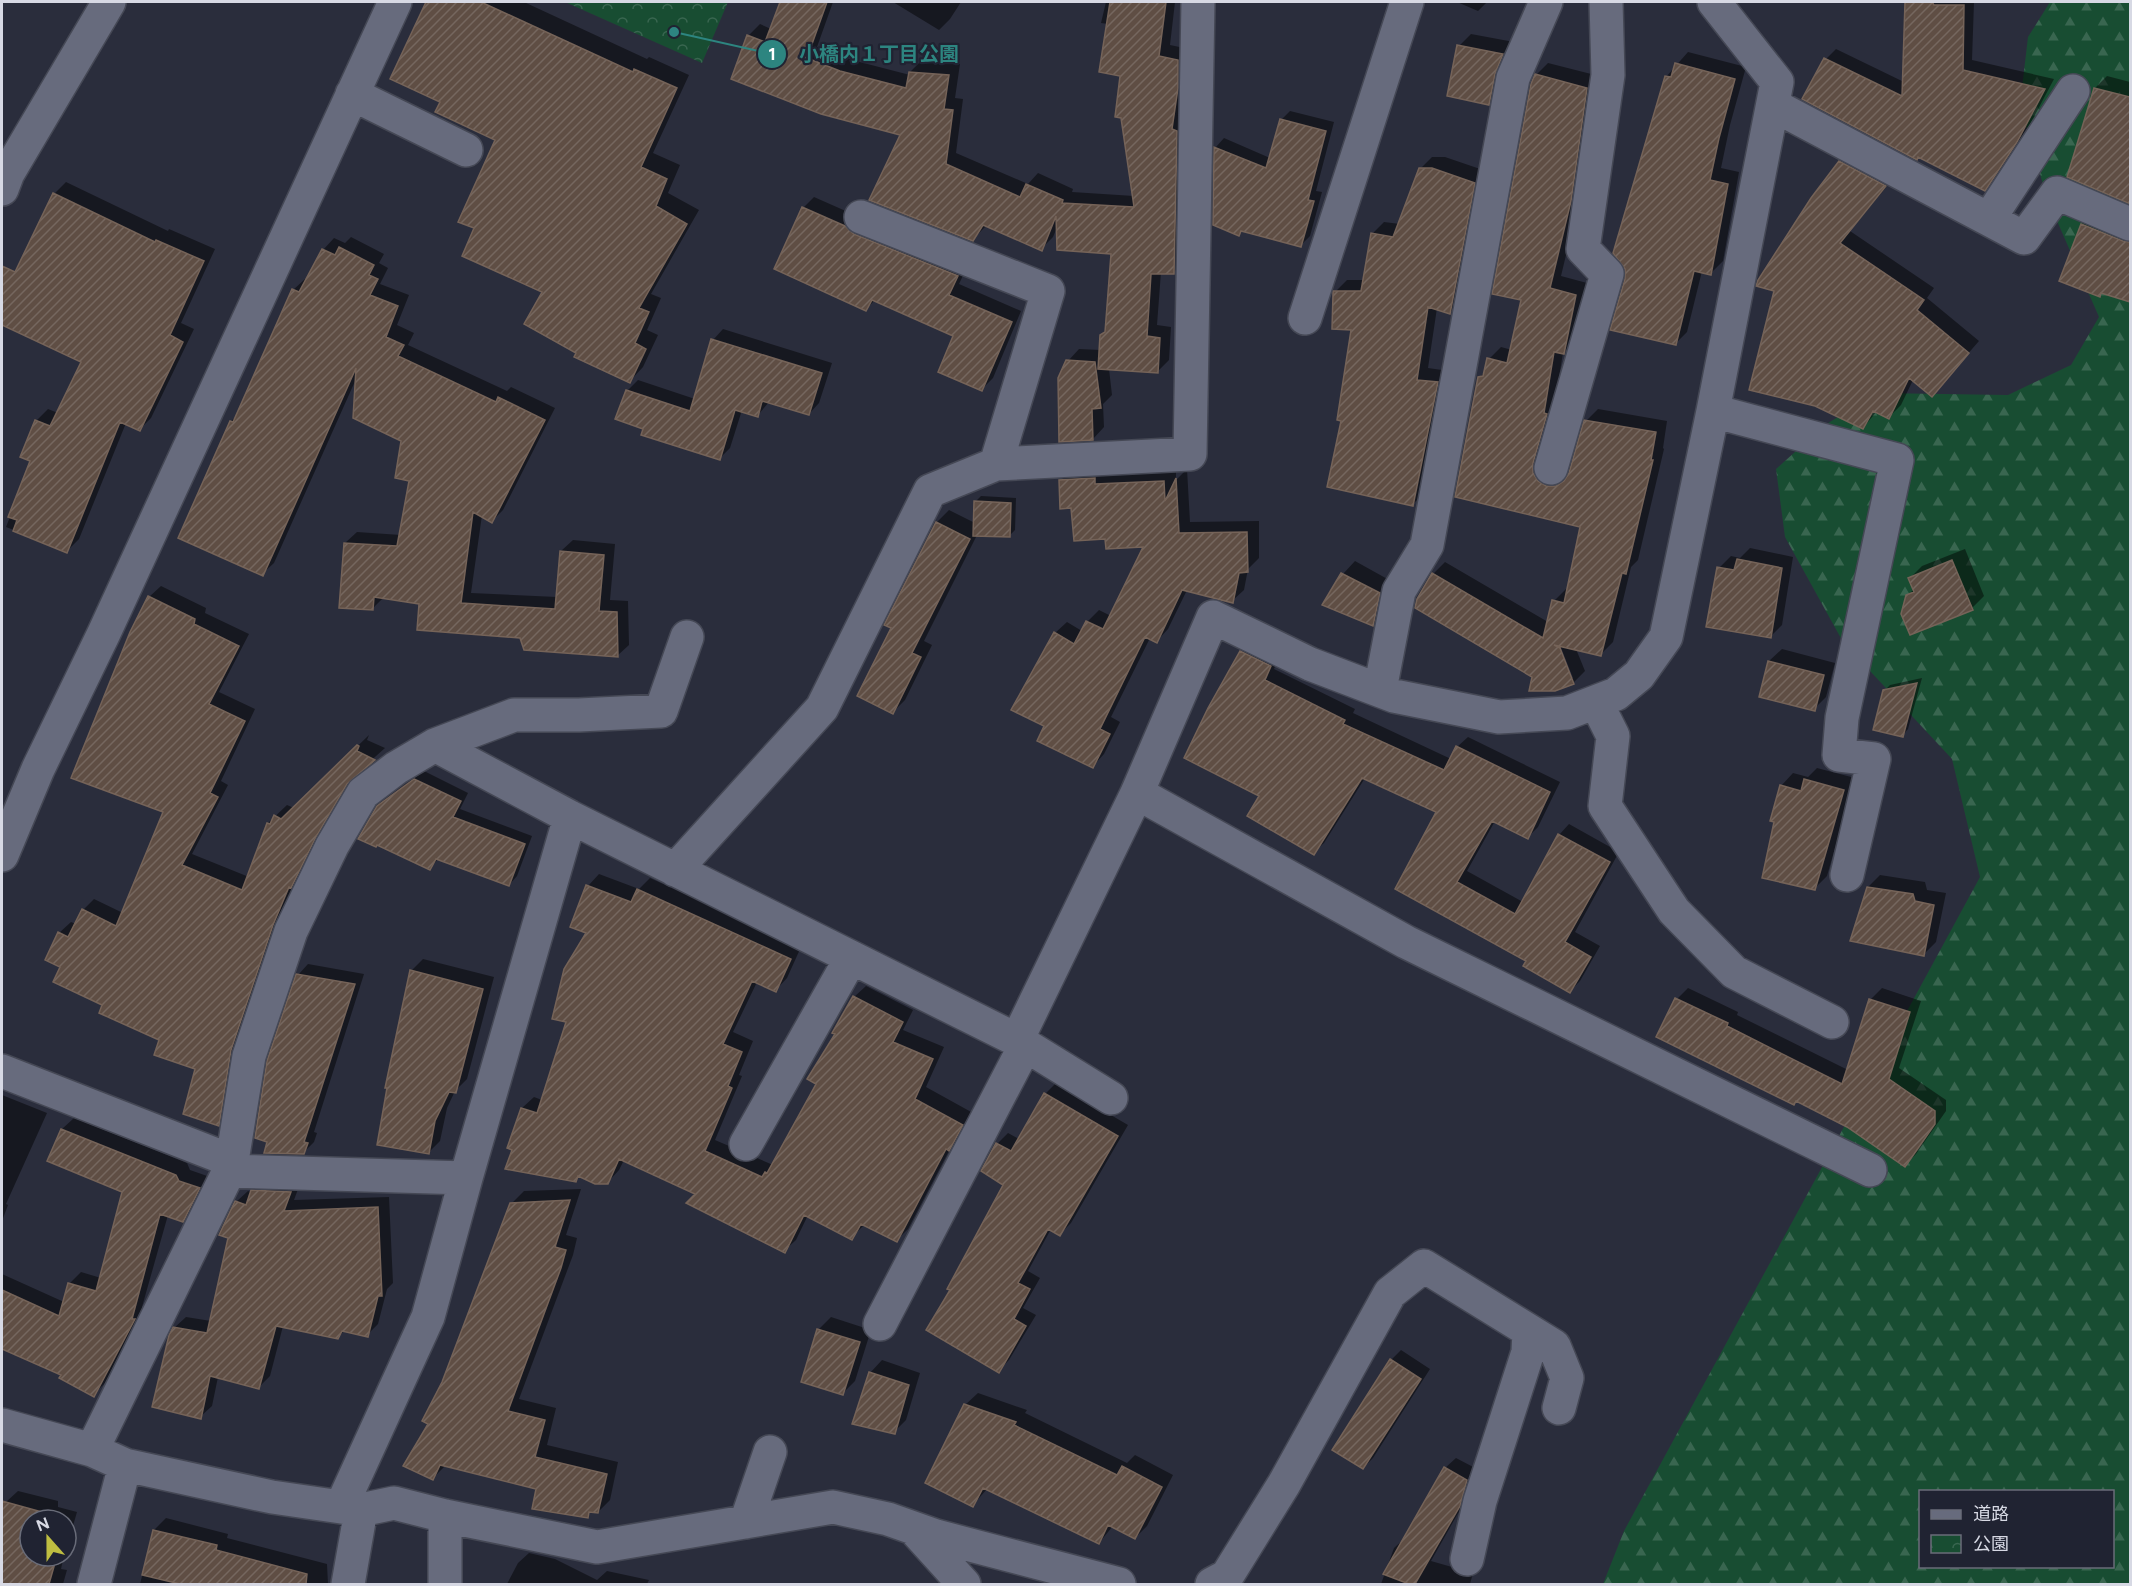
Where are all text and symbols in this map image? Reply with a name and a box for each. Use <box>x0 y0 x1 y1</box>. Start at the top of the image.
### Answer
callout: 小橋内１丁目公園 <box>757 35 971 73</box>
text: 小橋内１丁目公園 <box>799 42 959 66</box>
text: 1 <box>768 43 776 65</box>
legend <box>1919 1490 2114 1568</box>
text: 道路 <box>1973 1503 2009 1525</box>
north arrow <box>18 1508 78 1568</box>
text: N <box>34 1513 52 1536</box>
text: 公園 <box>1973 1533 2009 1555</box>

